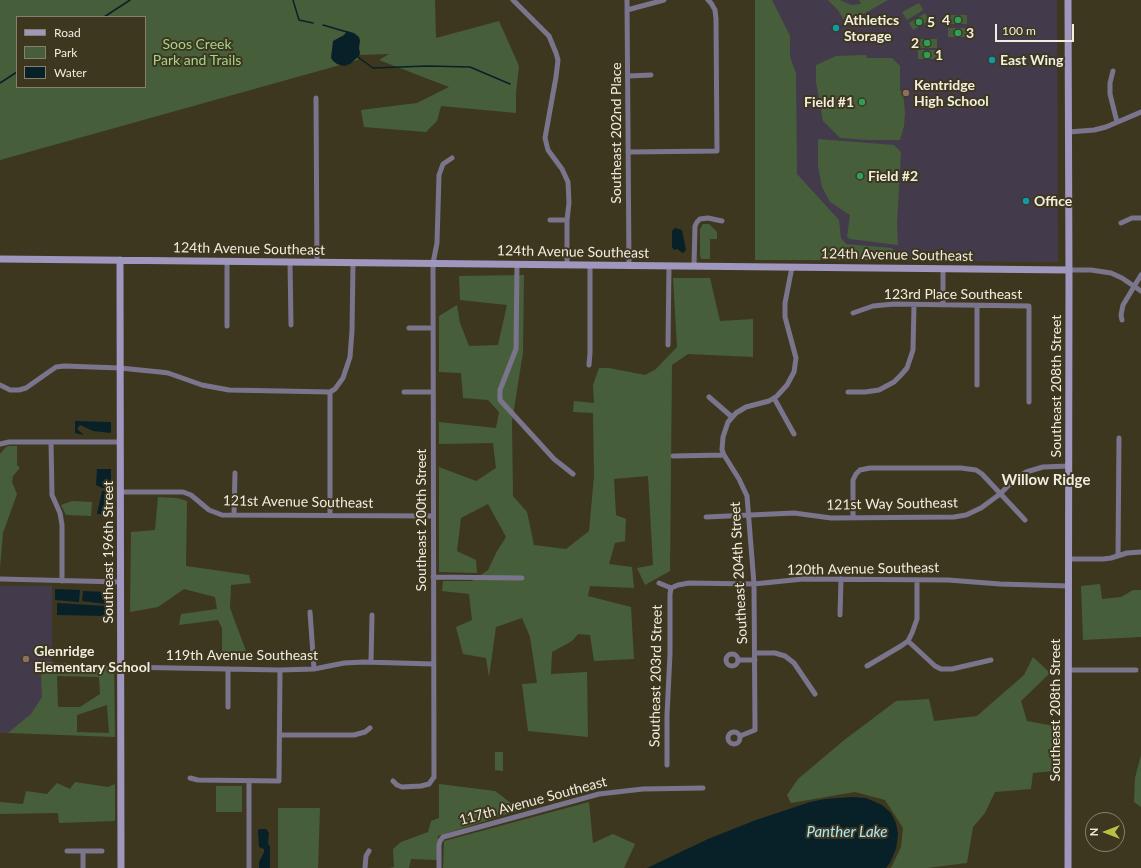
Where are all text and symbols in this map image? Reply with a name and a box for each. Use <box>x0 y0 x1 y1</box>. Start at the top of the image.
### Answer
place label: Athletics Storage <box>844 12 899 44</box>
place label: 4 <box>942 12 950 28</box>
place label: 5 <box>927 14 935 30</box>
marker: 4 <box>953 15 963 25</box>
legend <box>16 16 146 88</box>
scale bar <box>997 16 1076 42</box>
marker: 5 <box>914 17 924 27</box>
marker: Athletics Storage <box>831 23 841 33</box>
text: 100 m <box>1002 23 1036 38</box>
text: Road <box>54 25 81 40</box>
place label: 3 <box>966 25 974 41</box>
marker: 3 <box>953 28 963 38</box>
place label: 2 <box>911 35 919 51</box>
park label: Soos Creek Park and Trails <box>153 36 241 68</box>
marker: 2 <box>922 38 932 48</box>
text: Park <box>54 45 77 60</box>
place label: 1 <box>935 47 943 63</box>
marker: 1 <box>922 50 932 60</box>
place label: East Wing <box>1000 52 1063 68</box>
marker: East Wing <box>987 55 997 65</box>
street label: Southeast 202nd Place <box>608 62 624 204</box>
text: Water <box>54 65 87 80</box>
place label: Kentridge High School <box>914 77 989 110</box>
marker: Kentridge High School <box>901 88 911 98</box>
place label: Field #1 <box>804 94 854 110</box>
marker: Field #1 <box>857 97 867 107</box>
place label: Field #2 <box>868 168 918 184</box>
marker: Field #2 <box>855 171 865 181</box>
place label: Office <box>1034 193 1072 209</box>
marker: Office <box>1021 196 1031 206</box>
street label: 124th Avenue Southeast <box>173 239 325 259</box>
street label: 124th Avenue Southeast <box>497 242 649 262</box>
street label: 124th Avenue Southeast <box>821 245 973 265</box>
street label: 123rd Place Southeast <box>884 286 1022 302</box>
street label: Southeast 208th Street <box>1048 315 1064 457</box>
street label: Southeast 200th Street <box>413 449 429 591</box>
district label: Willow Ridge <box>1002 471 1090 489</box>
street label: Southeast 196th Street <box>100 481 116 623</box>
street label: 121st Avenue Southeast <box>223 492 373 512</box>
street label: 121st Way Southeast <box>826 494 958 514</box>
street label: Southeast 204th Street <box>727 501 751 645</box>
street label: 120th Avenue Southeast <box>787 559 939 579</box>
street label: Southeast 203rd Street <box>646 605 666 747</box>
street label: Southeast 208th Street <box>1047 639 1063 781</box>
place label: Glenridge Elementary School <box>34 643 150 676</box>
street label: 119th Avenue Southeast <box>166 647 318 663</box>
marker: Glenridge Elementary School <box>21 654 31 664</box>
street label: 117th Avenue Southeast <box>457 773 609 829</box>
north arrow <box>1085 812 1125 852</box>
water label: Panther Lake <box>807 823 887 841</box>
text: N <box>1087 828 1100 836</box>

